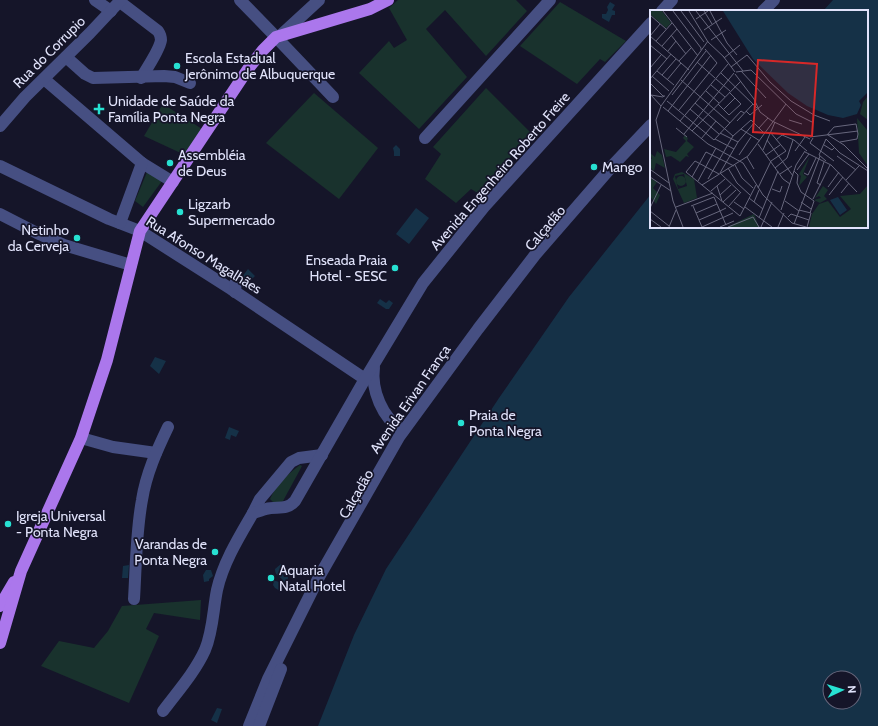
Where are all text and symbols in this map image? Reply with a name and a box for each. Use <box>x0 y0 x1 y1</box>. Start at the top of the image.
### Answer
inset map <box>650 10 868 228</box>
street label: Rua do Corrupio <box>9 12 89 92</box>
place label: Escola Estadual Jerônimo de Albuquerque <box>184 49 335 83</box>
marker: Escola Estadual Jerônimo de Albuquerque <box>172 61 182 71</box>
street label: Avenida Engenheiro Roberto Freire <box>426 88 574 254</box>
place label: Unidade de Saúde da Família Ponta Negra <box>108 92 234 126</box>
marker: Unidade de Saúde da Família Ponta Negra <box>93 103 105 115</box>
place label: Assembléia de Deus <box>178 146 246 180</box>
marker: Assembléia de Deus <box>165 158 175 168</box>
place label: Mango <box>602 158 643 176</box>
marker: Mango <box>589 162 599 172</box>
place label: Ligzarb Supermercado <box>188 195 275 229</box>
street label: Calçadão <box>521 201 569 254</box>
marker: Ligzarb Supermercado <box>175 207 185 217</box>
street label: Rua Afonso Magalhães <box>143 212 265 298</box>
place label: Netinho da Cerveja <box>8 221 69 255</box>
marker: Netinho da Cerveja <box>72 233 82 243</box>
place label: Enseada Praia Hotel - SESC <box>306 251 387 285</box>
marker: Enseada Praia Hotel - SESC <box>390 263 400 273</box>
street label: Avenida Erivan França <box>366 341 454 457</box>
place label: Praia de Ponta Negra <box>469 406 542 440</box>
marker: Praia de Ponta Negra <box>456 418 466 428</box>
street label: Calçadão <box>335 466 377 522</box>
place label: Igreja Universal - Ponta Negra <box>16 507 106 541</box>
marker: Igreja Universal - Ponta Negra <box>3 519 13 529</box>
place label: Varandas de Ponta Negra <box>134 535 207 569</box>
marker: Varandas de Ponta Negra <box>210 547 220 557</box>
place label: Aquaria Natal Hotel <box>279 561 346 595</box>
marker: Aquaria Natal Hotel <box>266 573 276 583</box>
north arrow <box>822 670 862 710</box>
text: N <box>845 685 859 694</box>

